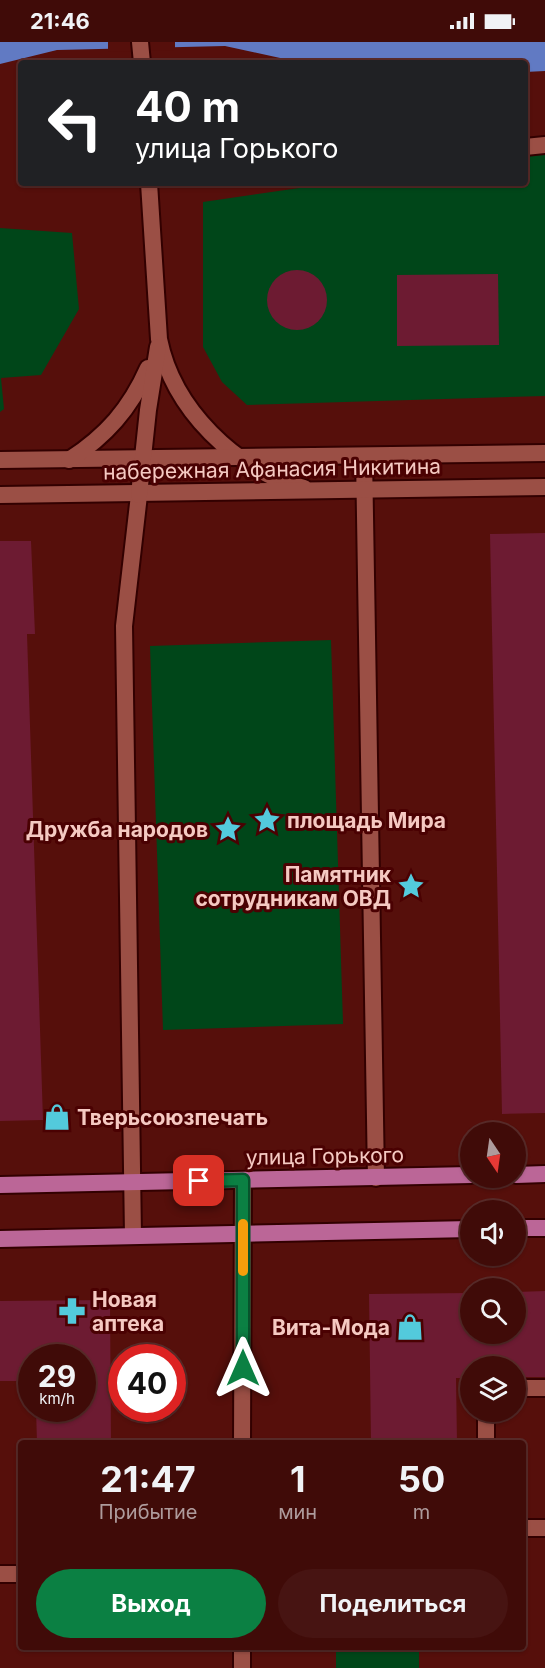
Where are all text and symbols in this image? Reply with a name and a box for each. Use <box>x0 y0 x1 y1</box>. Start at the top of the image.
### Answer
text: 21:46 <box>30 8 90 34</box>
text: 40 m <box>135 81 240 132</box>
icon: left <box>36 84 114 162</box>
text: улица Горького <box>135 132 338 165</box>
street label: набережная Афанасия Никитина <box>103 454 441 484</box>
place icon: площадь Мира <box>252 805 282 835</box>
place label: площадь Мира <box>287 808 446 833</box>
place icon: Дружба народов <box>213 814 243 844</box>
place label: Дружба народов <box>26 817 208 842</box>
place label: Памятник сотрудникам ОВД <box>195 862 392 911</box>
place icon: Памятник сотрудникам ОВД <box>396 871 426 901</box>
shop icon: Тверьсоюзпечать <box>42 1102 72 1132</box>
place label: Тверьсоюзпечать <box>77 1105 268 1130</box>
north arrow <box>460 1122 526 1188</box>
map controls <box>460 1122 526 1422</box>
street label: улица Горького <box>246 1142 404 1170</box>
pin <box>173 1155 224 1206</box>
icon: arrive <box>182 1164 215 1197</box>
button: sound <box>460 1200 526 1266</box>
button: search <box>460 1278 526 1344</box>
place label: Новая аптека <box>92 1287 164 1336</box>
pharmacy icon: Новая аптека <box>57 1296 87 1326</box>
shop icon: Вита-Мода <box>395 1312 425 1342</box>
place label: Вита-Мода <box>272 1315 390 1340</box>
position arrow <box>211 1336 275 1400</box>
speed limit sign: 40 <box>108 1344 186 1422</box>
button: layers <box>460 1356 526 1422</box>
text: 29 <box>38 1358 76 1394</box>
text: km/h <box>39 1389 75 1408</box>
text: 21:47 <box>100 1457 196 1501</box>
text: 1 <box>290 1457 305 1501</box>
text: 50 <box>398 1457 445 1501</box>
text: Прибытие <box>99 1500 197 1524</box>
text: мин <box>278 1500 317 1524</box>
text: m <box>413 1500 430 1524</box>
button: Выход <box>36 1569 266 1638</box>
button: Поделиться <box>278 1569 508 1638</box>

